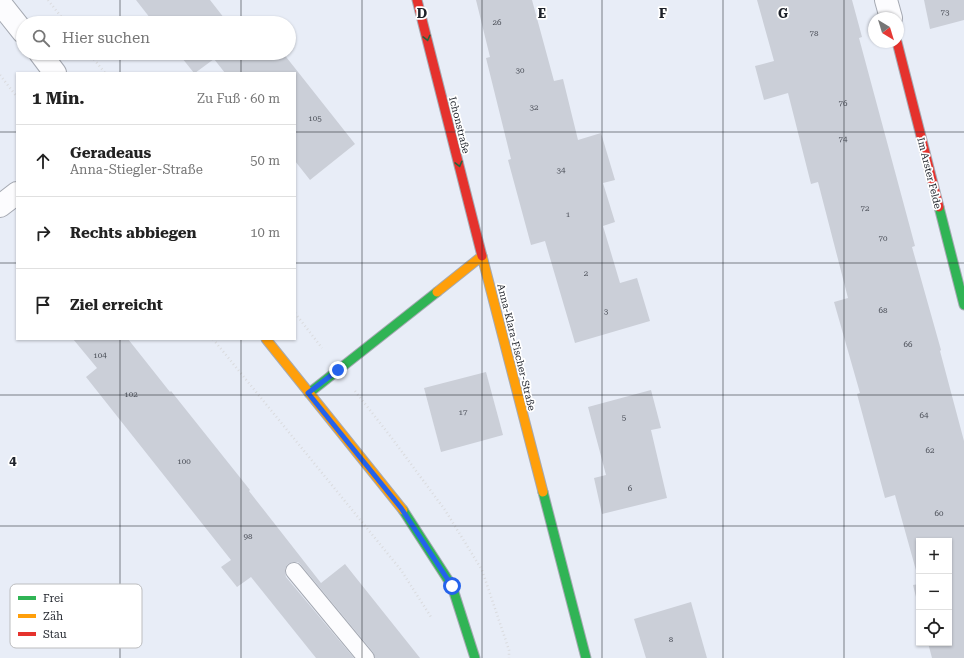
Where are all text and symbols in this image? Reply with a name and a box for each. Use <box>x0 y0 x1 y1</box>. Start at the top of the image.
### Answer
text: D <box>417 6 427 21</box>
text: E <box>538 6 546 21</box>
text: F <box>659 6 667 21</box>
text: G <box>778 6 788 21</box>
house number: 73 <box>941 8 950 17</box>
north arrow <box>868 12 904 48</box>
search box <box>16 16 296 60</box>
house number: 26 <box>493 18 502 27</box>
icon: search <box>30 27 52 49</box>
text: Hier suchen <box>62 29 150 47</box>
house number: 78 <box>810 29 819 38</box>
one-way arrow <box>422 34 431 41</box>
house number: 30 <box>516 66 525 75</box>
text: 1 Min. <box>32 88 85 108</box>
text: Zu Fuß · 60 m <box>197 91 280 106</box>
street label: Ichonstraße <box>447 96 472 155</box>
house number: 76 <box>839 99 848 108</box>
house number: 32 <box>530 103 539 112</box>
house number: 105 <box>308 114 322 123</box>
house number: 74 <box>839 135 848 144</box>
street label: Im Arster Felde <box>915 136 944 210</box>
text: Geradeaus <box>70 144 151 162</box>
icon: ahead <box>32 150 54 172</box>
text: 50 m <box>250 153 280 168</box>
one-way arrow <box>454 160 463 167</box>
text: Anna-Stiegler-Straße <box>70 162 203 177</box>
house number: 34 <box>557 166 566 175</box>
house number: 72 <box>861 204 870 213</box>
house number: 1 <box>566 210 571 219</box>
icon: right <box>32 222 54 244</box>
text: Rechts abbiegen <box>70 224 197 242</box>
text: 10 m <box>250 225 280 240</box>
house number: 70 <box>879 234 888 243</box>
house number: 2 <box>584 269 589 278</box>
street label: Anna-Klara-Fischer-Straße <box>495 282 538 412</box>
icon: arrive <box>32 294 54 316</box>
text: Ziel erreicht <box>70 296 163 314</box>
house number: 68 <box>879 306 888 315</box>
house number: 3 <box>604 307 609 316</box>
house number: 66 <box>904 340 913 349</box>
house number: 104 <box>93 351 107 360</box>
route end <box>329 361 347 379</box>
house number: 102 <box>124 390 138 399</box>
house number: 17 <box>459 408 468 417</box>
house number: 64 <box>920 411 929 420</box>
house number: 5 <box>622 413 627 422</box>
house number: 62 <box>926 446 935 455</box>
text: 4 <box>9 453 17 468</box>
house number: 100 <box>177 457 191 466</box>
house number: 6 <box>628 484 633 493</box>
house number: 60 <box>935 509 944 518</box>
house number: 98 <box>244 532 253 541</box>
map controls <box>916 538 952 646</box>
button: + <box>916 538 952 574</box>
button: − <box>916 574 952 610</box>
route start <box>443 577 461 595</box>
legend <box>10 584 142 648</box>
text: Frei <box>43 592 64 605</box>
text: Zäh <box>43 610 63 623</box>
button: locate <box>916 610 952 646</box>
text: Stau <box>43 628 67 641</box>
house number: 8 <box>669 635 674 644</box>

